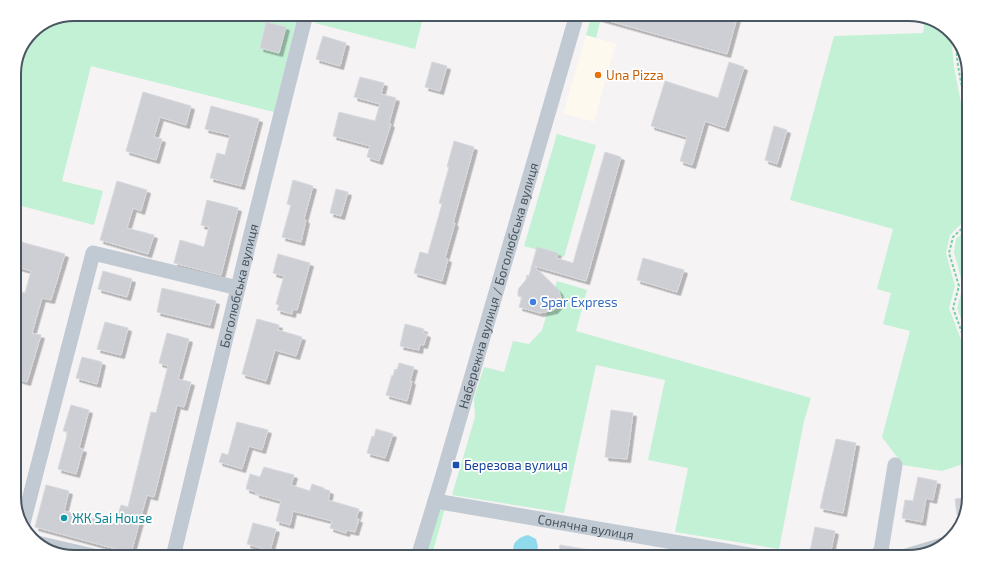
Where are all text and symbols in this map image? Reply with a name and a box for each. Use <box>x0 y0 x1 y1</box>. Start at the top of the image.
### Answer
place label: Una Pizza <box>606 67 664 83</box>
marker: Una Pizza <box>593 70 603 80</box>
street label: Набережна вулиця / Боголюбська вулиця <box>455 160 541 411</box>
street label: Боголюбська вулиця <box>216 222 261 349</box>
place label: Spar Express <box>541 294 618 310</box>
marker: Spar Express <box>528 297 538 307</box>
place label: Березова вулиця <box>464 457 568 473</box>
marker: Березова вулиця <box>451 460 461 470</box>
place label: ЖК Sai House <box>72 510 152 526</box>
street label: Сонячна вулиця <box>536 511 635 543</box>
marker: ЖК Sai House <box>59 513 69 523</box>

